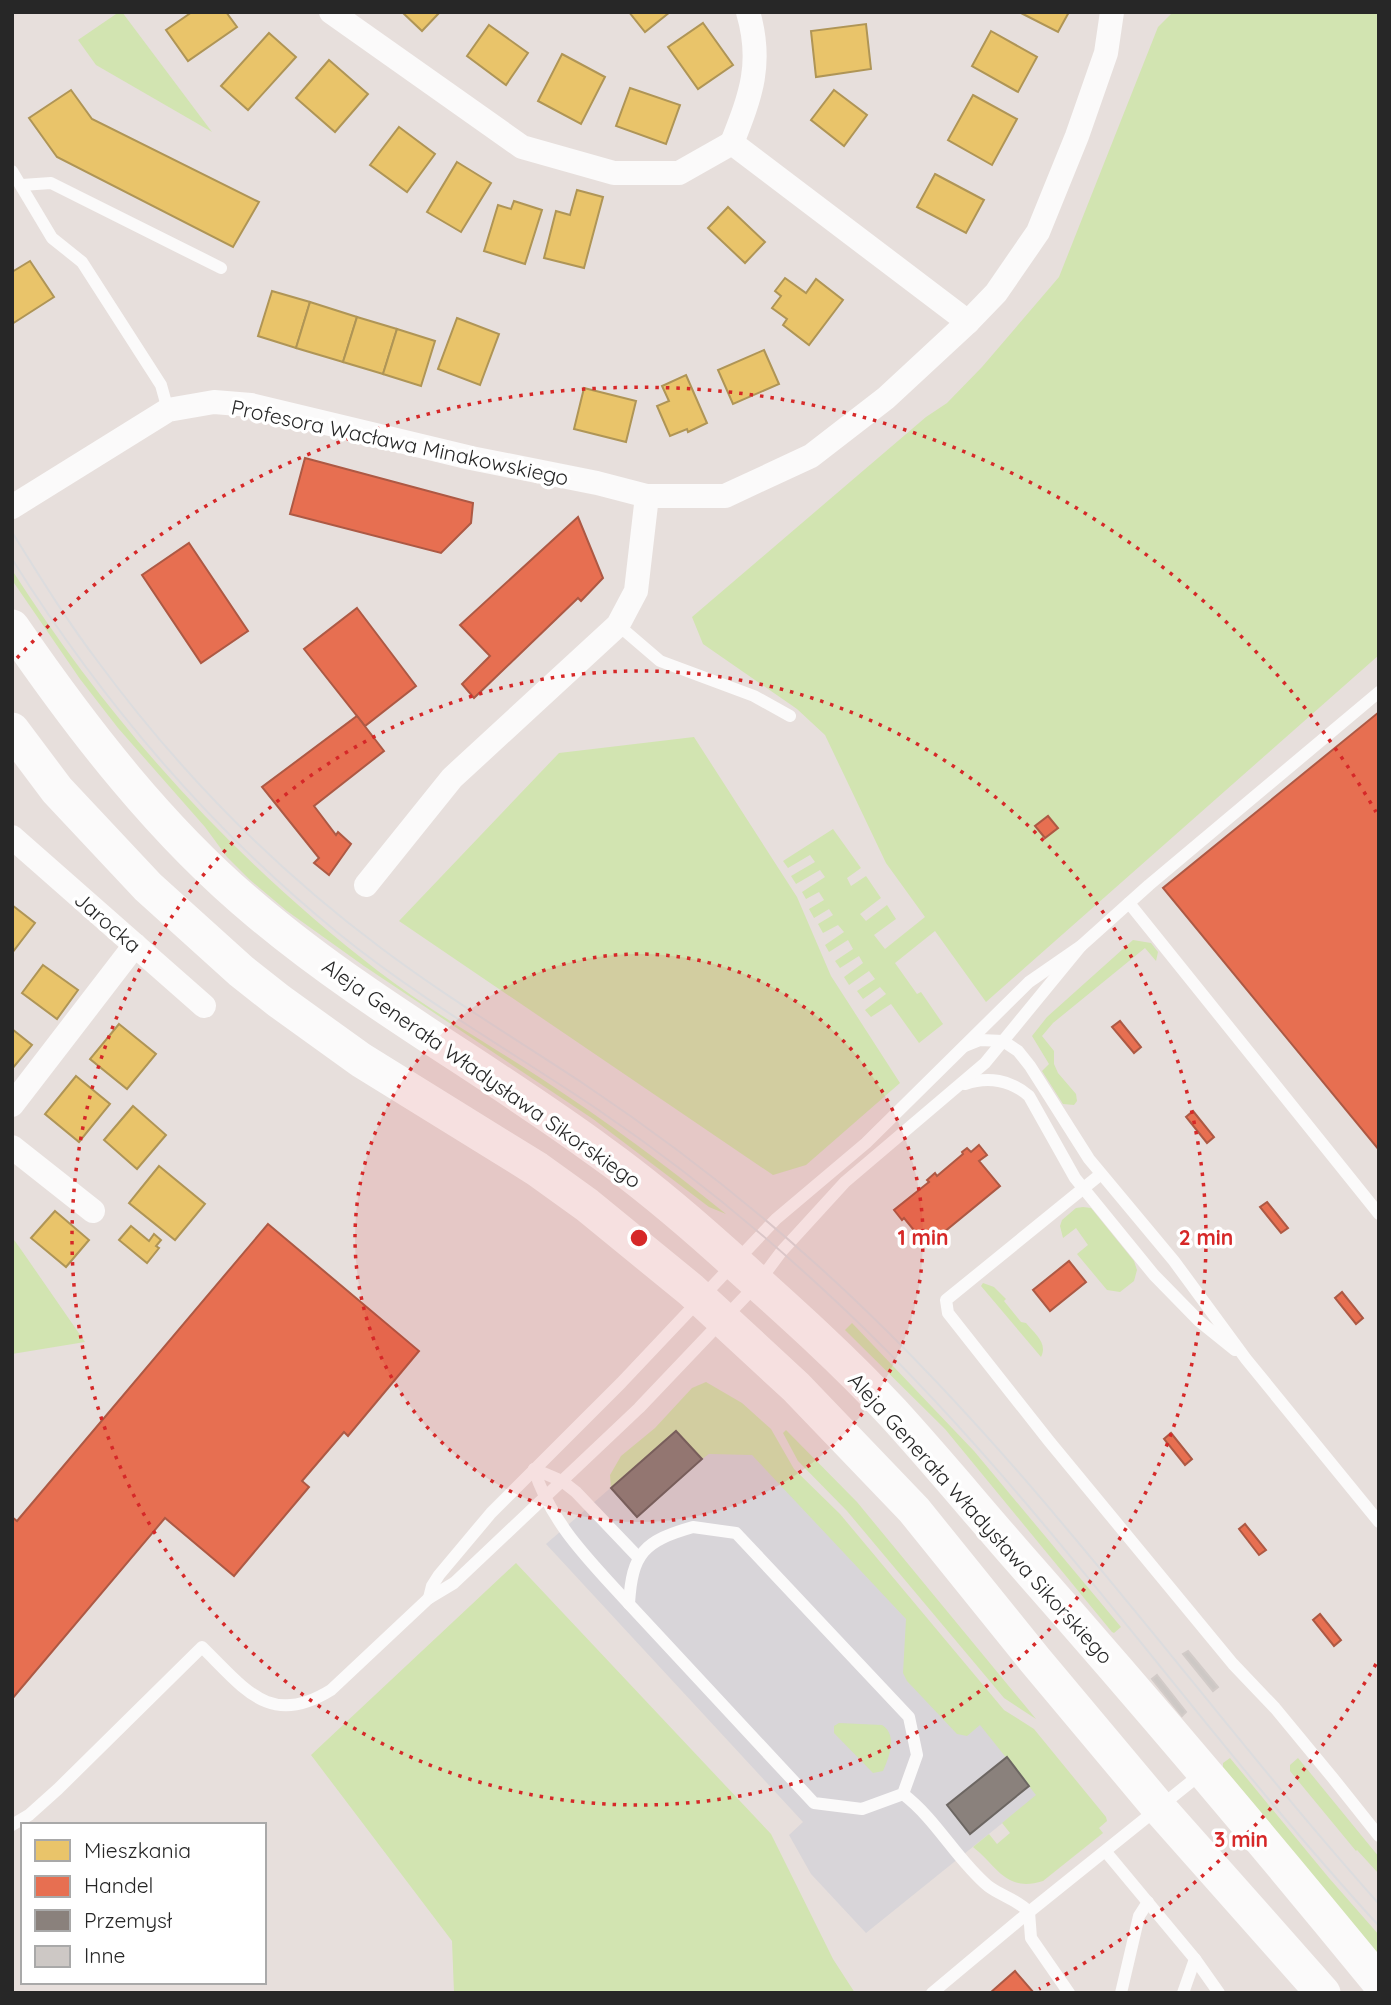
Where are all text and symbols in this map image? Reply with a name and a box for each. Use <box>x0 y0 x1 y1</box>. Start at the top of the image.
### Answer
street label: Profesora Wacława Minakowskiego <box>229 393 571 491</box>
street label: Jarocka <box>69 886 147 958</box>
street label: Aleja Generała Władysława Sikorskiego <box>318 953 646 1193</box>
text: 1 min <box>898 1224 948 1250</box>
text: 2 min <box>1179 1224 1233 1250</box>
centre of rings <box>627 1226 651 1250</box>
street label: Aleja Generała Władysława Sikorskiego <box>843 1367 1119 1669</box>
legend <box>21 1823 266 1984</box>
text: 3 min <box>1214 1826 1268 1852</box>
text: Mieszkania <box>84 1837 191 1863</box>
text: Handel <box>84 1872 153 1898</box>
text: Przemysł <box>84 1907 173 1933</box>
text: Inne <box>84 1942 125 1968</box>

